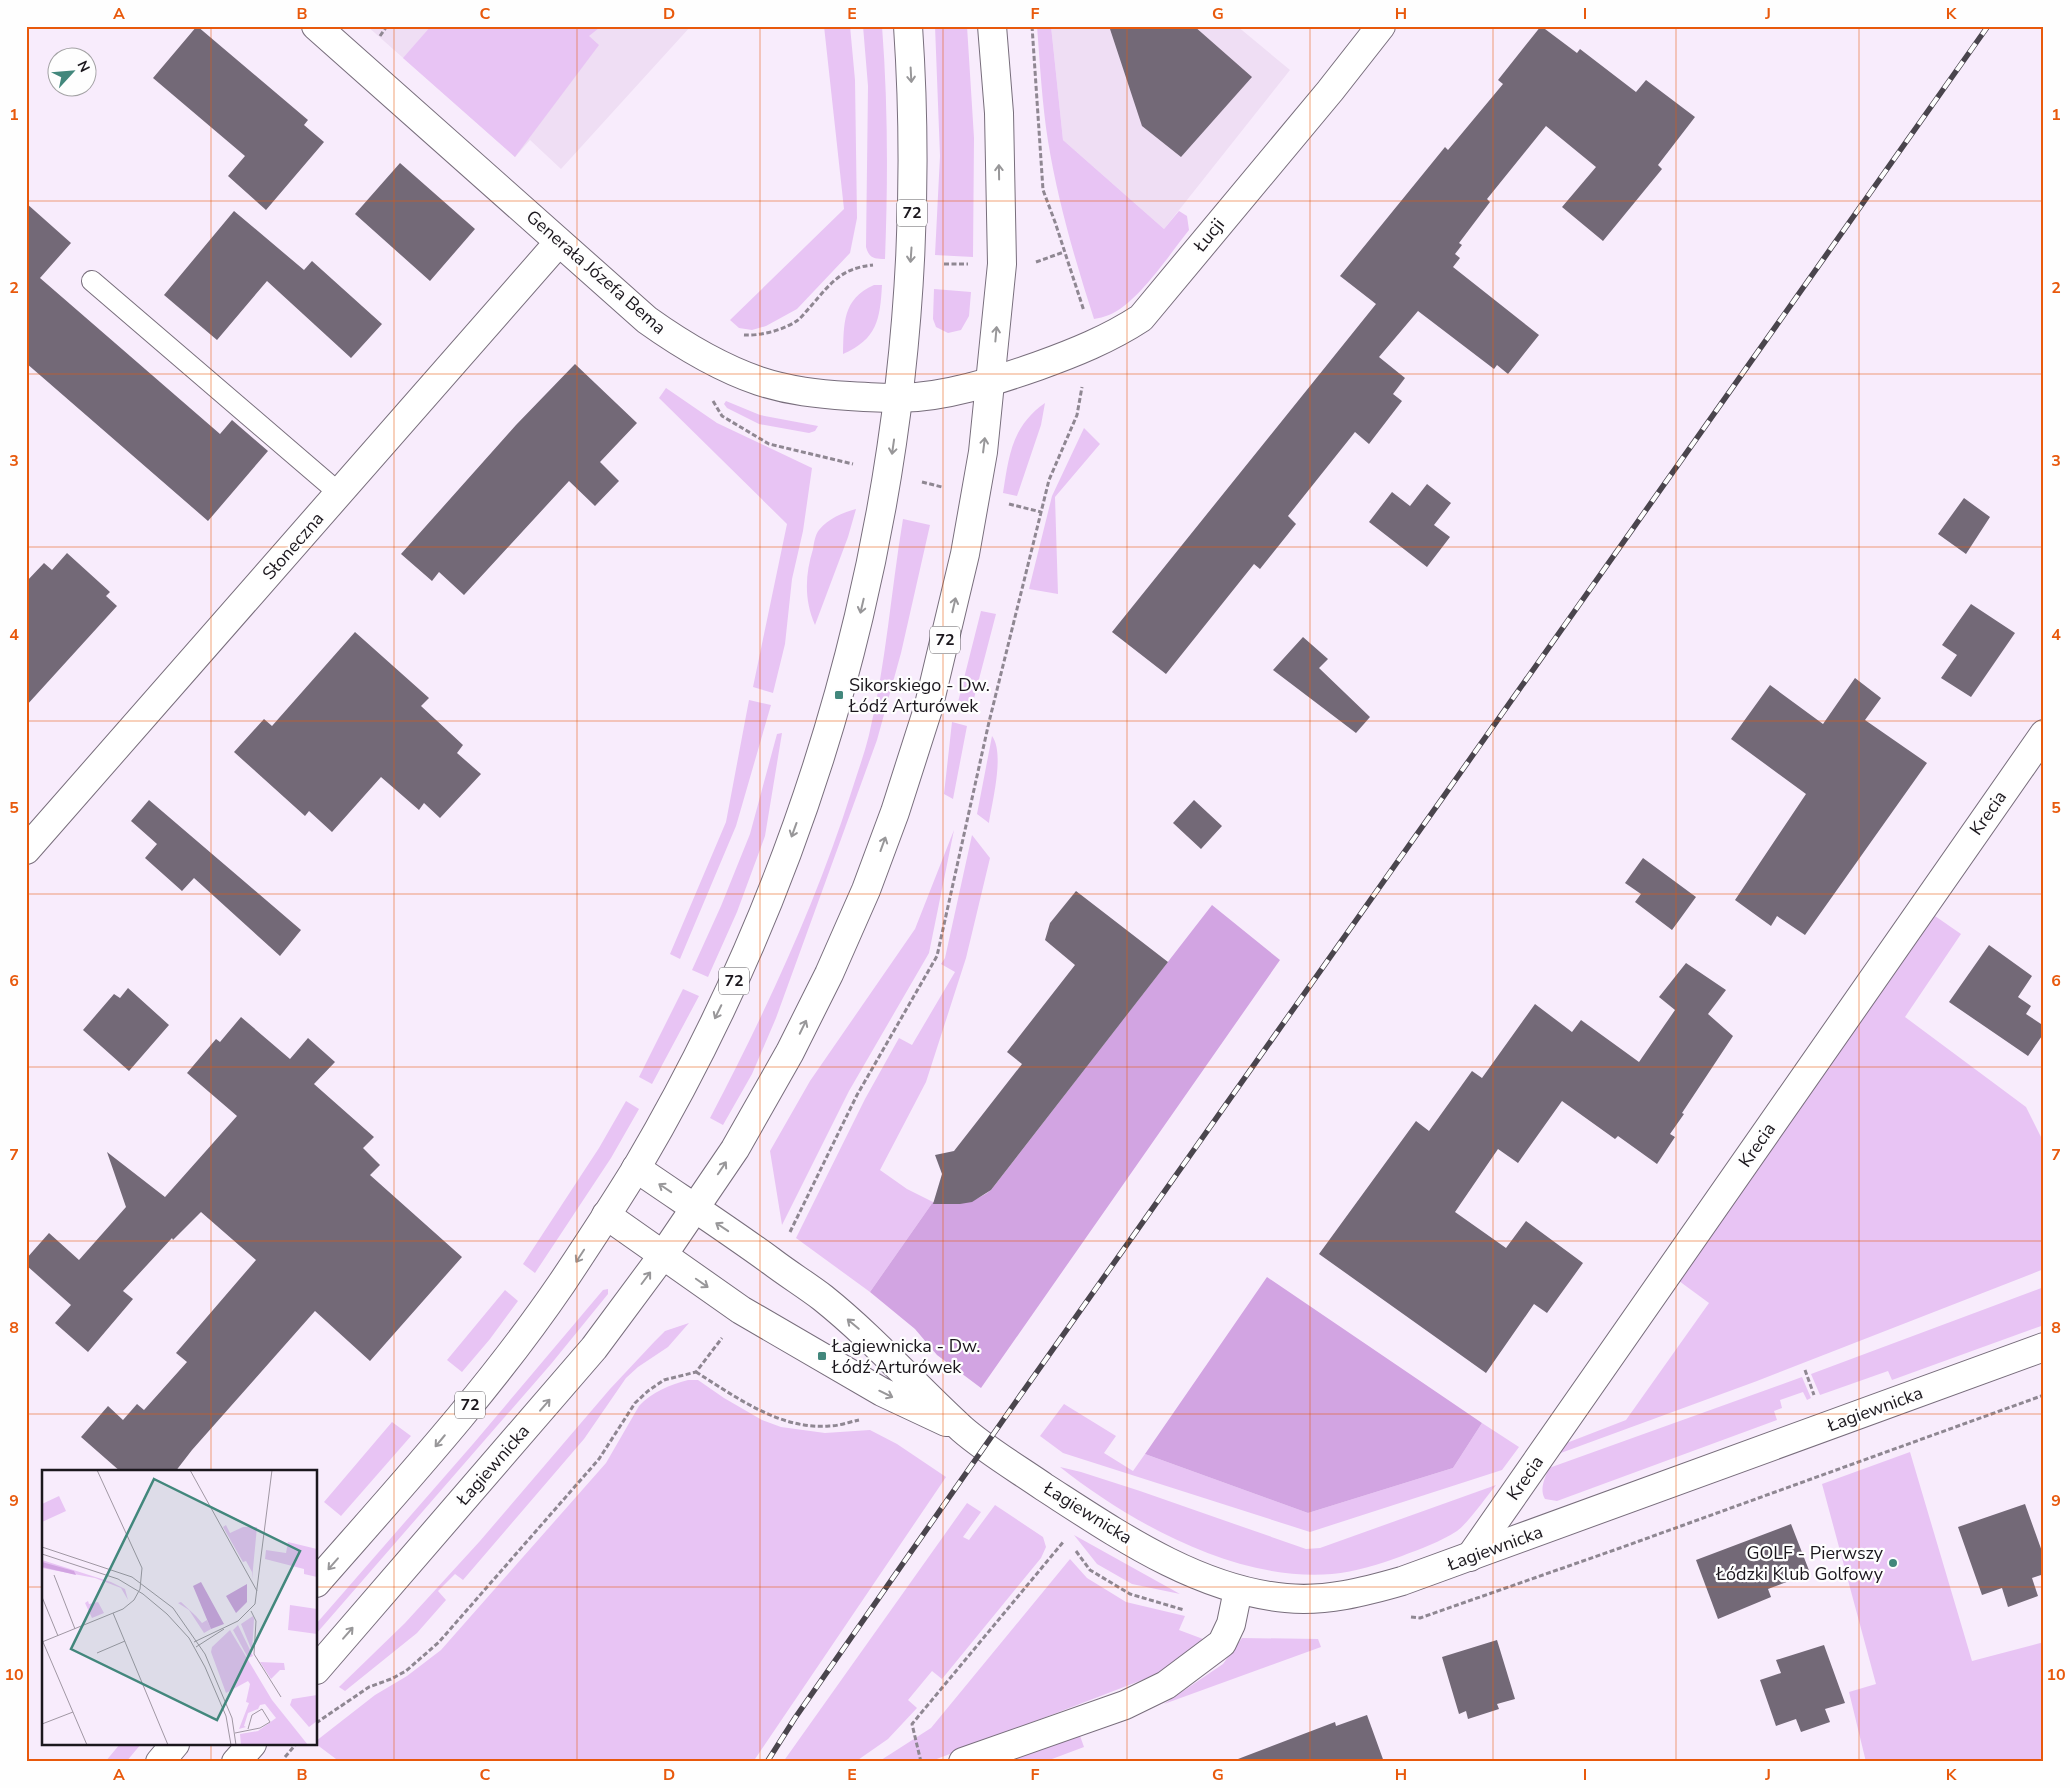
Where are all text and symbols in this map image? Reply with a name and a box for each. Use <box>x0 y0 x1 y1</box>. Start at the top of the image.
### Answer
text: A <box>113 3 125 25</box>
text: B <box>296 3 308 25</box>
text: C <box>480 3 491 25</box>
text: D <box>663 3 675 25</box>
text: E <box>847 3 857 25</box>
text: F <box>1031 3 1040 25</box>
text: G <box>1212 3 1224 25</box>
text: H <box>1395 3 1407 25</box>
text: I <box>1583 3 1587 25</box>
text: J <box>1764 3 1771 25</box>
text: K <box>1946 3 1958 25</box>
north arrow <box>48 48 98 98</box>
text: N <box>72 58 94 75</box>
one-way arrow <box>907 67 916 83</box>
text: 1 <box>9 104 19 126</box>
text: 1 <box>2051 104 2061 126</box>
one-way arrow <box>995 164 1004 180</box>
road number: 72 <box>897 200 927 227</box>
street label: Generała Józefa Bema <box>521 205 671 339</box>
street label: Łucji <box>1188 213 1230 257</box>
one-way arrow <box>906 247 916 263</box>
text: 2 <box>9 277 19 299</box>
text: 2 <box>2051 277 2061 299</box>
one-way arrow <box>991 326 1000 342</box>
one-way arrow <box>887 438 897 454</box>
one-way arrow <box>979 438 989 454</box>
text: 3 <box>9 450 19 472</box>
text: 3 <box>2051 450 2061 472</box>
street label: Słoneczna <box>257 507 329 585</box>
one-way arrow <box>950 597 959 613</box>
one-way arrow <box>857 598 866 614</box>
text: 4 <box>9 624 19 646</box>
text: 4 <box>2051 624 2061 646</box>
road number: 72 <box>930 626 960 654</box>
place label: Sikorskiego - Dw. Łódź Arturówek <box>848 673 990 718</box>
marker: Sikorskiego - Dw. Łódź Arturówek <box>833 689 845 701</box>
street label: Krecia <box>1964 786 2012 840</box>
text: 5 <box>9 797 19 819</box>
text: 5 <box>2051 797 2061 819</box>
one-way arrow <box>789 822 798 837</box>
one-way arrow <box>879 837 888 853</box>
road number: 72 <box>719 968 749 994</box>
text: 6 <box>9 970 19 992</box>
text: 6 <box>2051 970 2061 992</box>
one-way arrow <box>713 1004 722 1019</box>
one-way arrow <box>799 1020 808 1035</box>
street label: Krecia <box>1733 1118 1781 1172</box>
text: 7 <box>9 1144 19 1166</box>
text: 7 <box>2051 1144 2061 1166</box>
one-way arrow <box>717 1161 727 1175</box>
one-way arrow <box>659 1183 673 1193</box>
one-way arrow <box>716 1222 730 1232</box>
one-way arrow <box>574 1248 584 1262</box>
one-way arrow <box>641 1271 651 1285</box>
one-way arrow <box>695 1278 709 1288</box>
text: 8 <box>9 1317 19 1339</box>
text: 8 <box>2051 1317 2061 1339</box>
one-way arrow <box>846 1318 859 1329</box>
place label: Łagiewnicka - Dw. Łódź Arturówek <box>831 1334 980 1379</box>
marker: Łagiewnicka - Dw. Łódź Arturówek <box>816 1350 828 1362</box>
street label: Łagiewnicka <box>1823 1381 1926 1438</box>
one-way arrow <box>878 1390 893 1399</box>
road number: 72 <box>455 1392 485 1418</box>
one-way arrow <box>539 1398 551 1411</box>
street label: Łagiewnicka <box>451 1419 535 1511</box>
one-way arrow <box>434 1434 445 1447</box>
street label: Krecia <box>1501 1451 1549 1505</box>
inset map <box>42 1470 318 1746</box>
street label: Łagiewnicka <box>1038 1476 1137 1550</box>
text: 9 <box>9 1490 19 1512</box>
text: 9 <box>2051 1490 2061 1512</box>
street label: Łagiewnicka <box>1443 1520 1546 1577</box>
place label: GOLF - Pierwszy Łódzki Klub Golfowy <box>1715 1541 1884 1586</box>
one-way arrow <box>327 1557 339 1570</box>
marker: GOLF - Pierwszy Łódzki Klub Golfowy <box>1887 1557 1899 1569</box>
one-way arrow <box>342 1627 354 1640</box>
text: 10 <box>4 1664 24 1686</box>
text: 10 <box>2046 1664 2066 1686</box>
text: A <box>113 1764 125 1786</box>
text: B <box>296 1764 308 1786</box>
text: C <box>480 1764 491 1786</box>
text: D <box>663 1764 675 1786</box>
text: E <box>847 1764 857 1786</box>
text: F <box>1031 1764 1040 1786</box>
text: G <box>1212 1764 1224 1786</box>
text: H <box>1395 1764 1407 1786</box>
text: I <box>1583 1764 1587 1786</box>
text: J <box>1764 1764 1771 1786</box>
text: K <box>1946 1764 1958 1786</box>

